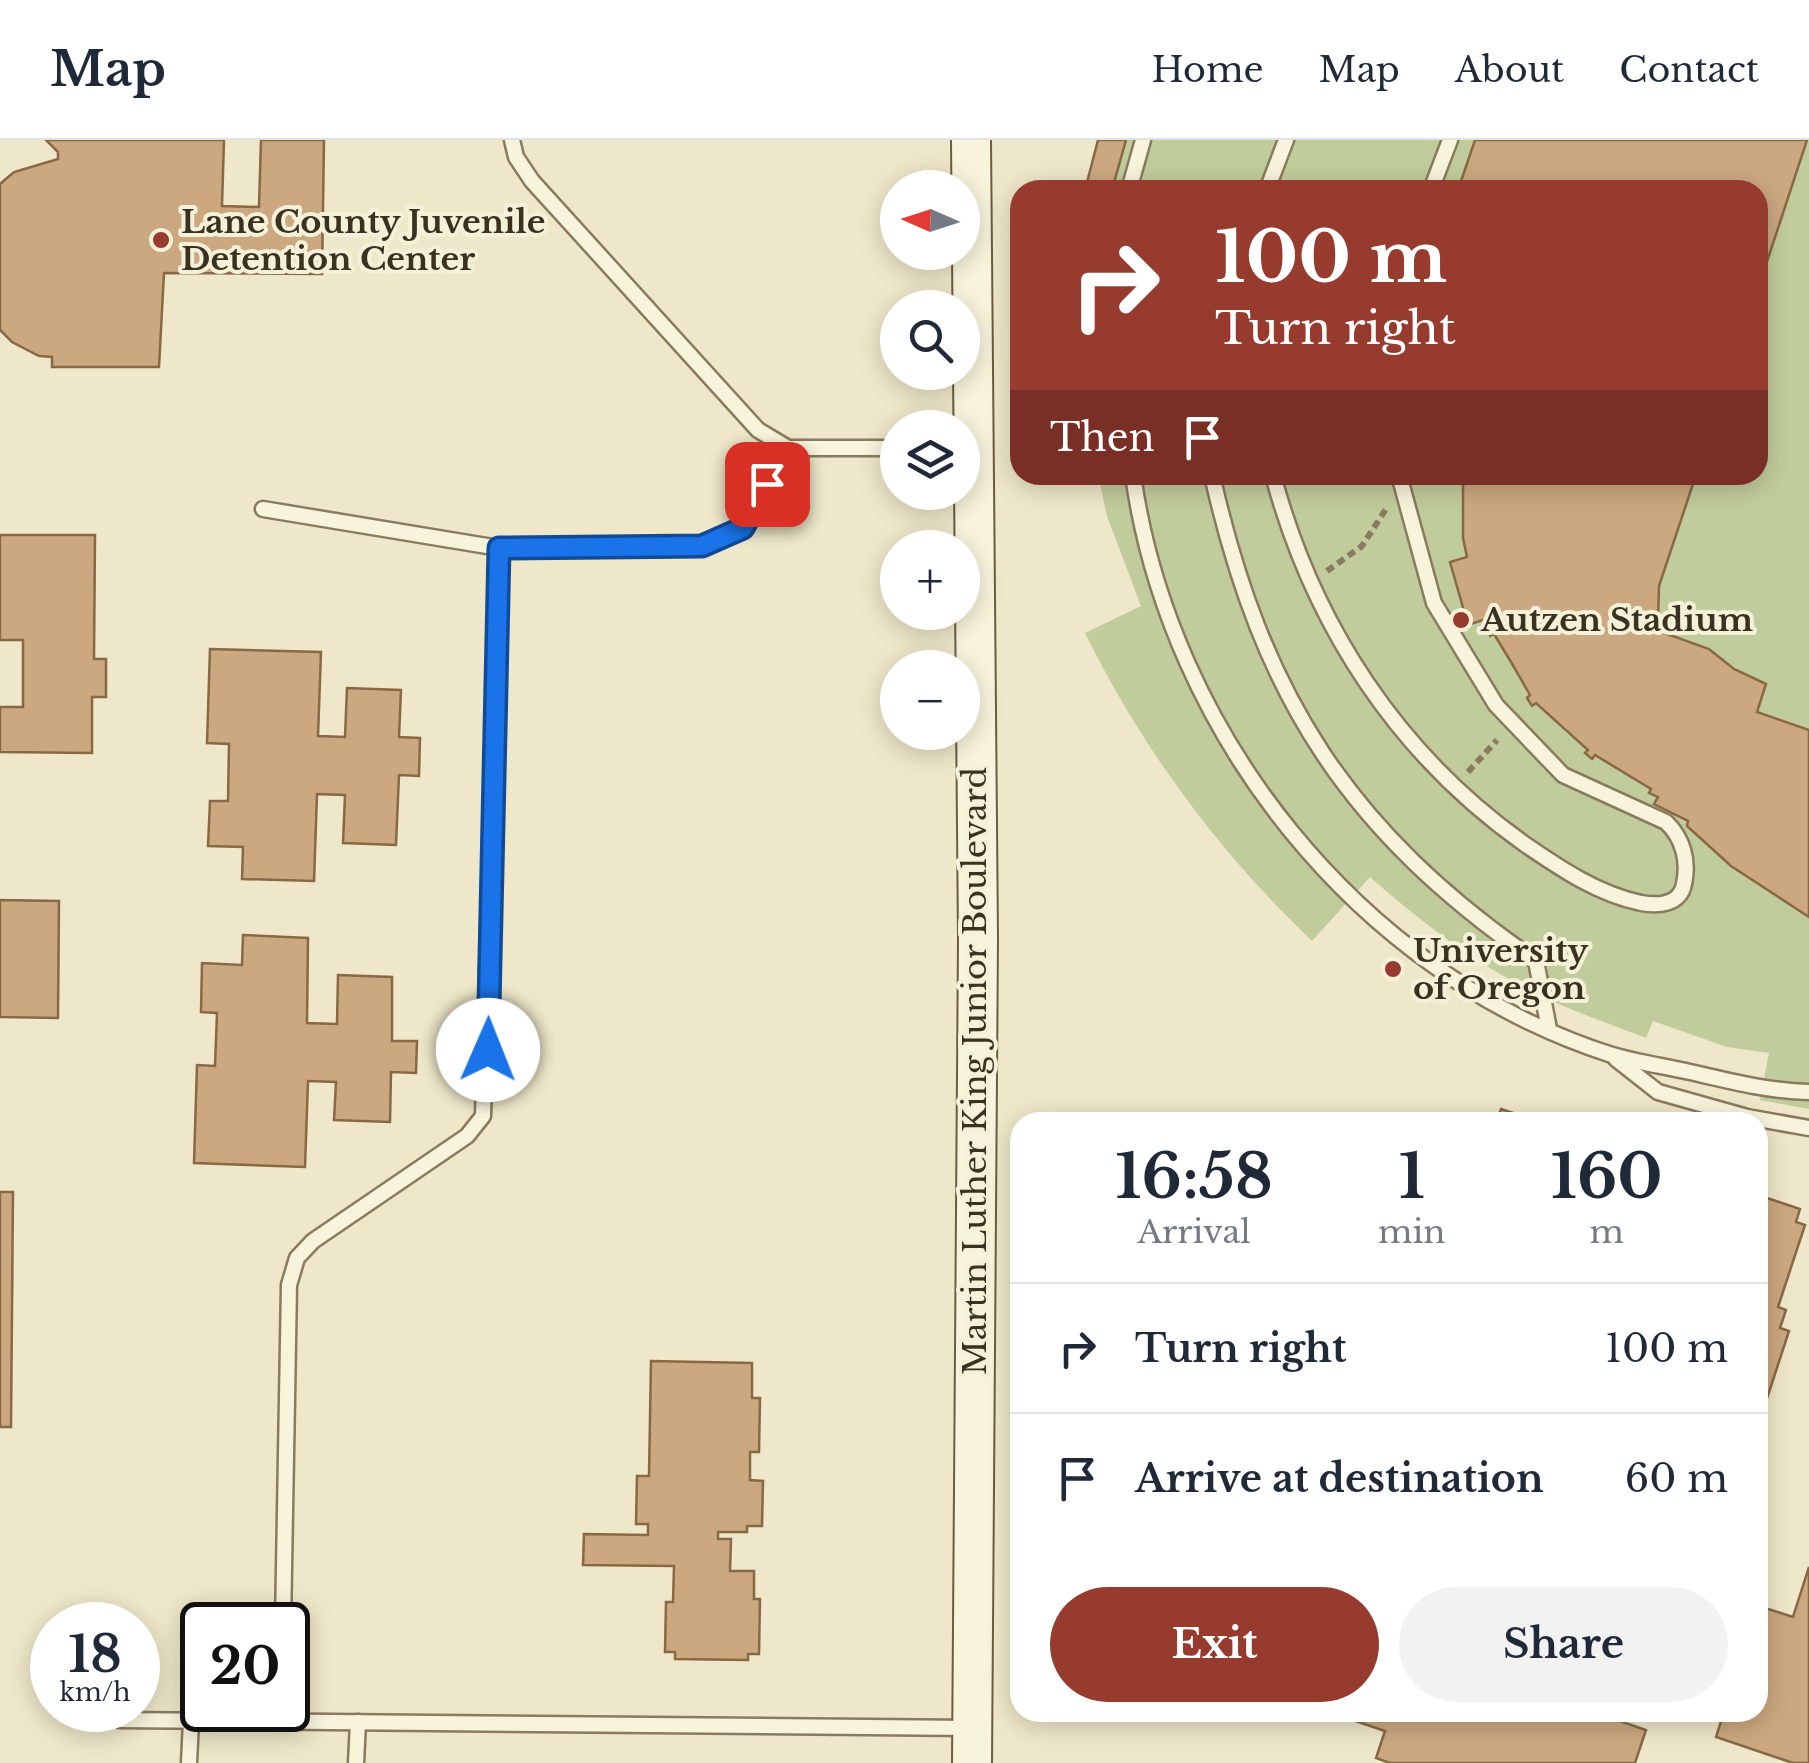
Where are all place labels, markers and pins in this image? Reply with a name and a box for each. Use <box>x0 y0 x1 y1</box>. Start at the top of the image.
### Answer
place label: Lane County Juvenile Detention Center <box>181 202 546 279</box>
marker: Lane County Juvenile Detention Center <box>150 229 172 251</box>
pin <box>725 442 810 527</box>
place label: Autzen Stadium <box>1480 600 1753 640</box>
marker: Autzen Stadium <box>1450 609 1472 631</box>
place label: University of Oregon <box>1413 931 1588 1008</box>
marker: University of Oregon <box>1382 958 1404 980</box>

